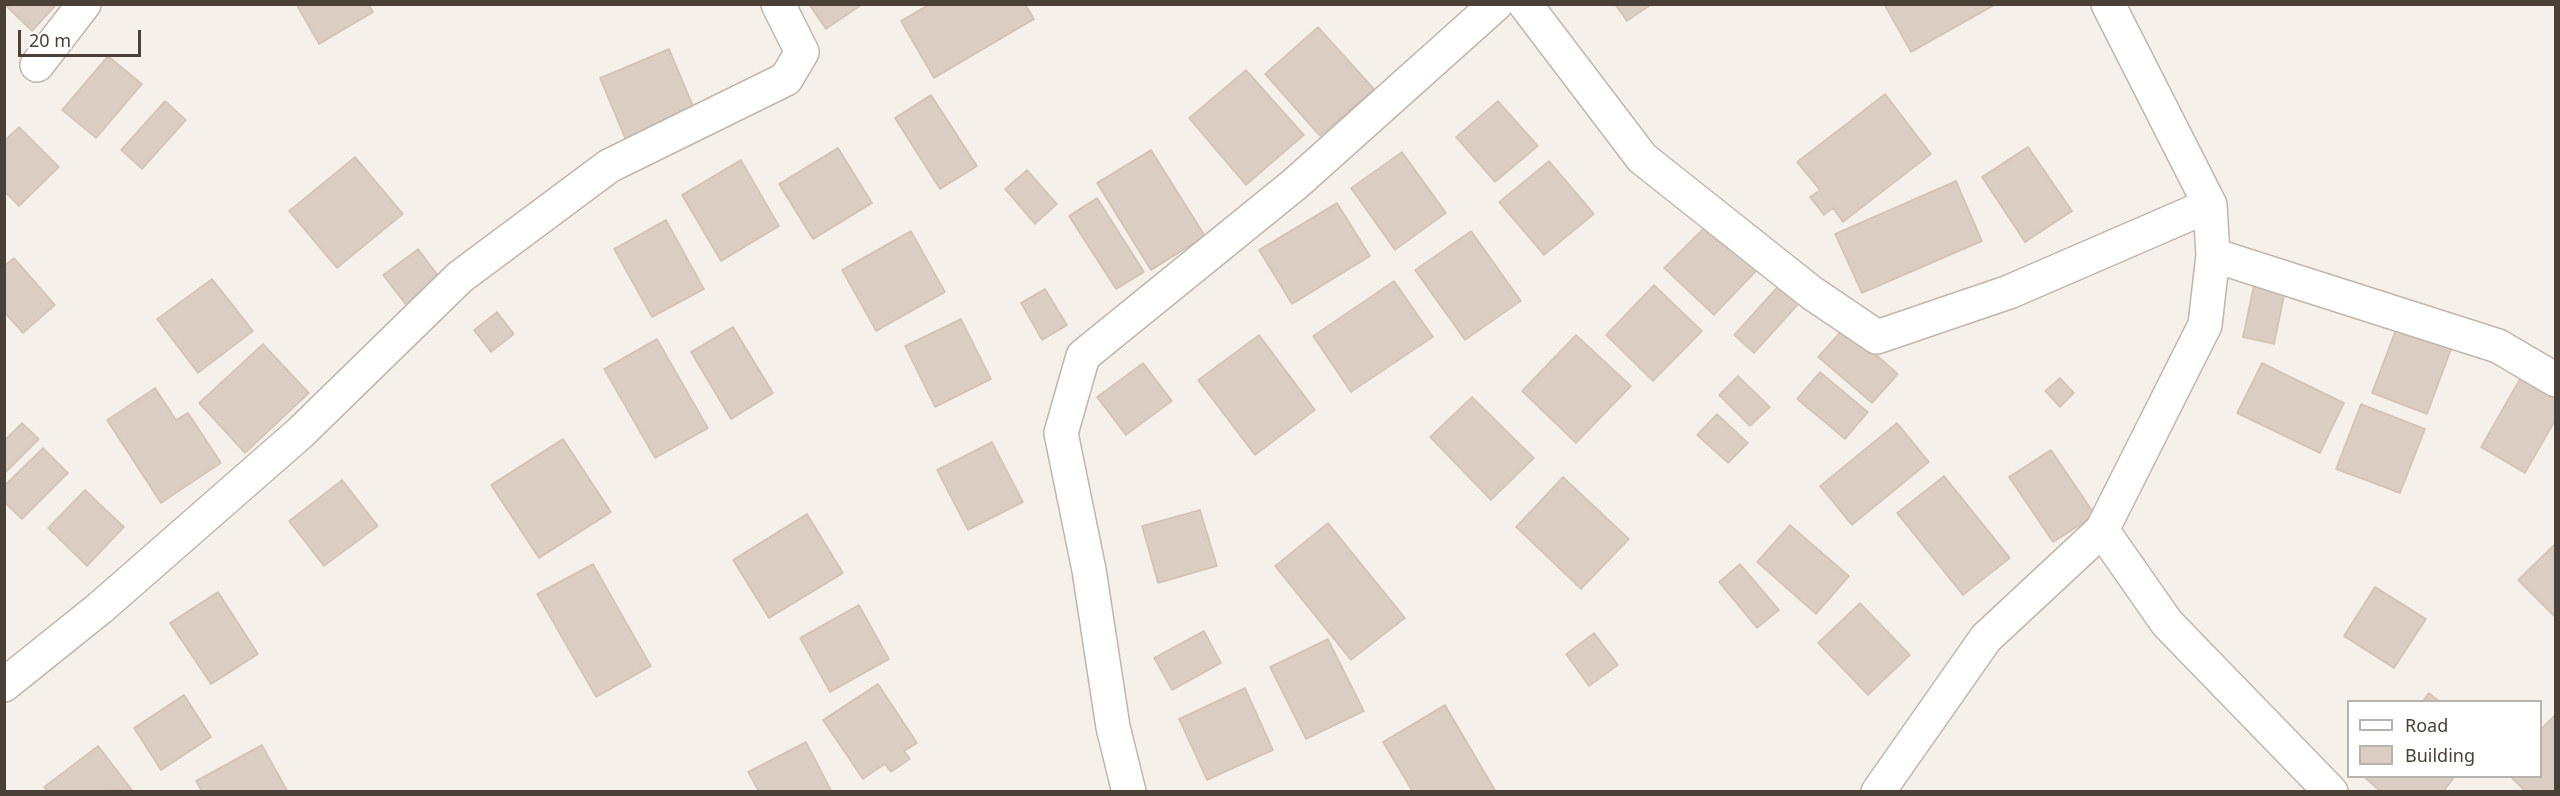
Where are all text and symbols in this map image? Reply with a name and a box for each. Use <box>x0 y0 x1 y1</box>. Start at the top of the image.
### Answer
scale bar <box>21 18 144 56</box>
text: 20 m <box>29 28 71 52</box>
legend <box>2347 700 2542 778</box>
text: Road <box>2405 713 2448 737</box>
text: Building <box>2405 743 2475 767</box>

